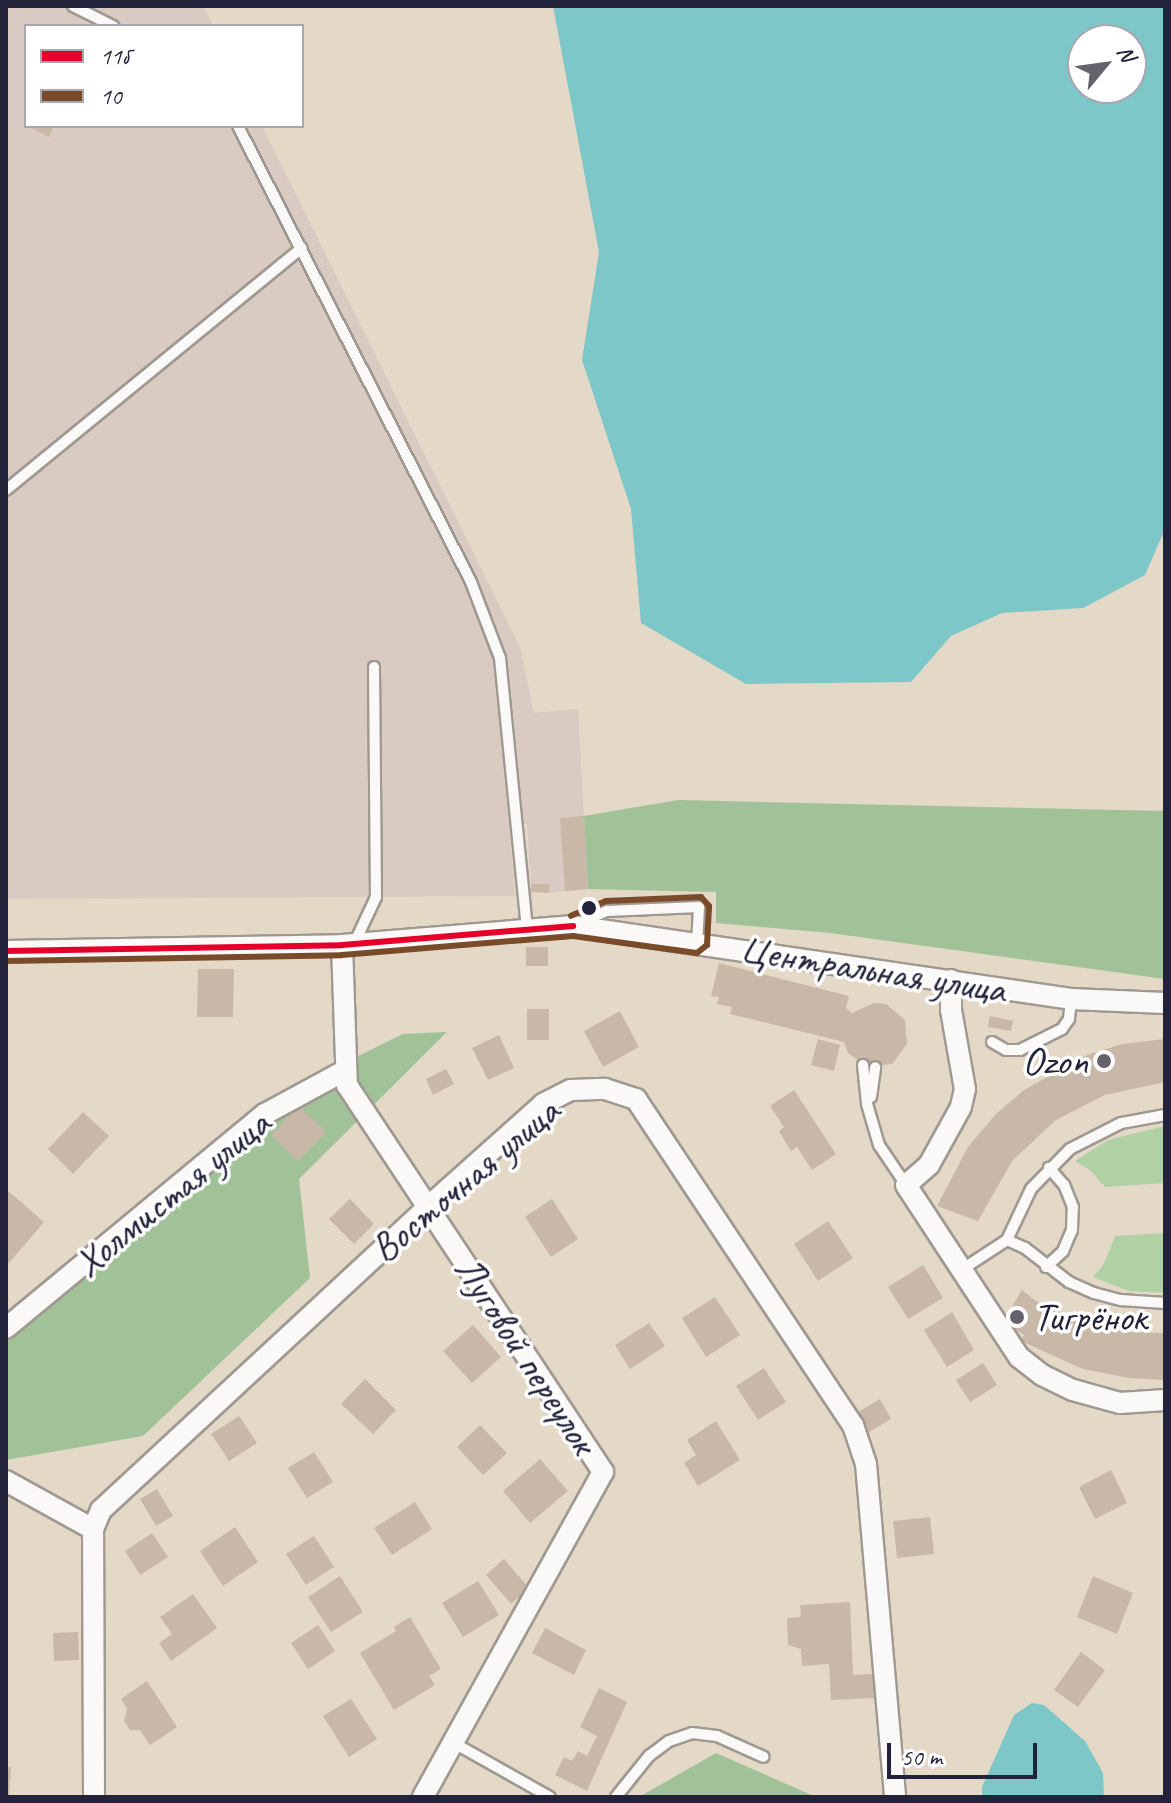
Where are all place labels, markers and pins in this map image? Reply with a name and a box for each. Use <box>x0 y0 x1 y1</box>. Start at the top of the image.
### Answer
unlabelled marker <box>581 900 597 916</box>
place label: Ozon <box>1022 1037 1088 1085</box>
marker: Ozon <box>1095 1052 1113 1070</box>
place label: Тигрёнок <box>1033 1293 1147 1341</box>
marker: Тигрёнок <box>1008 1308 1026 1326</box>

